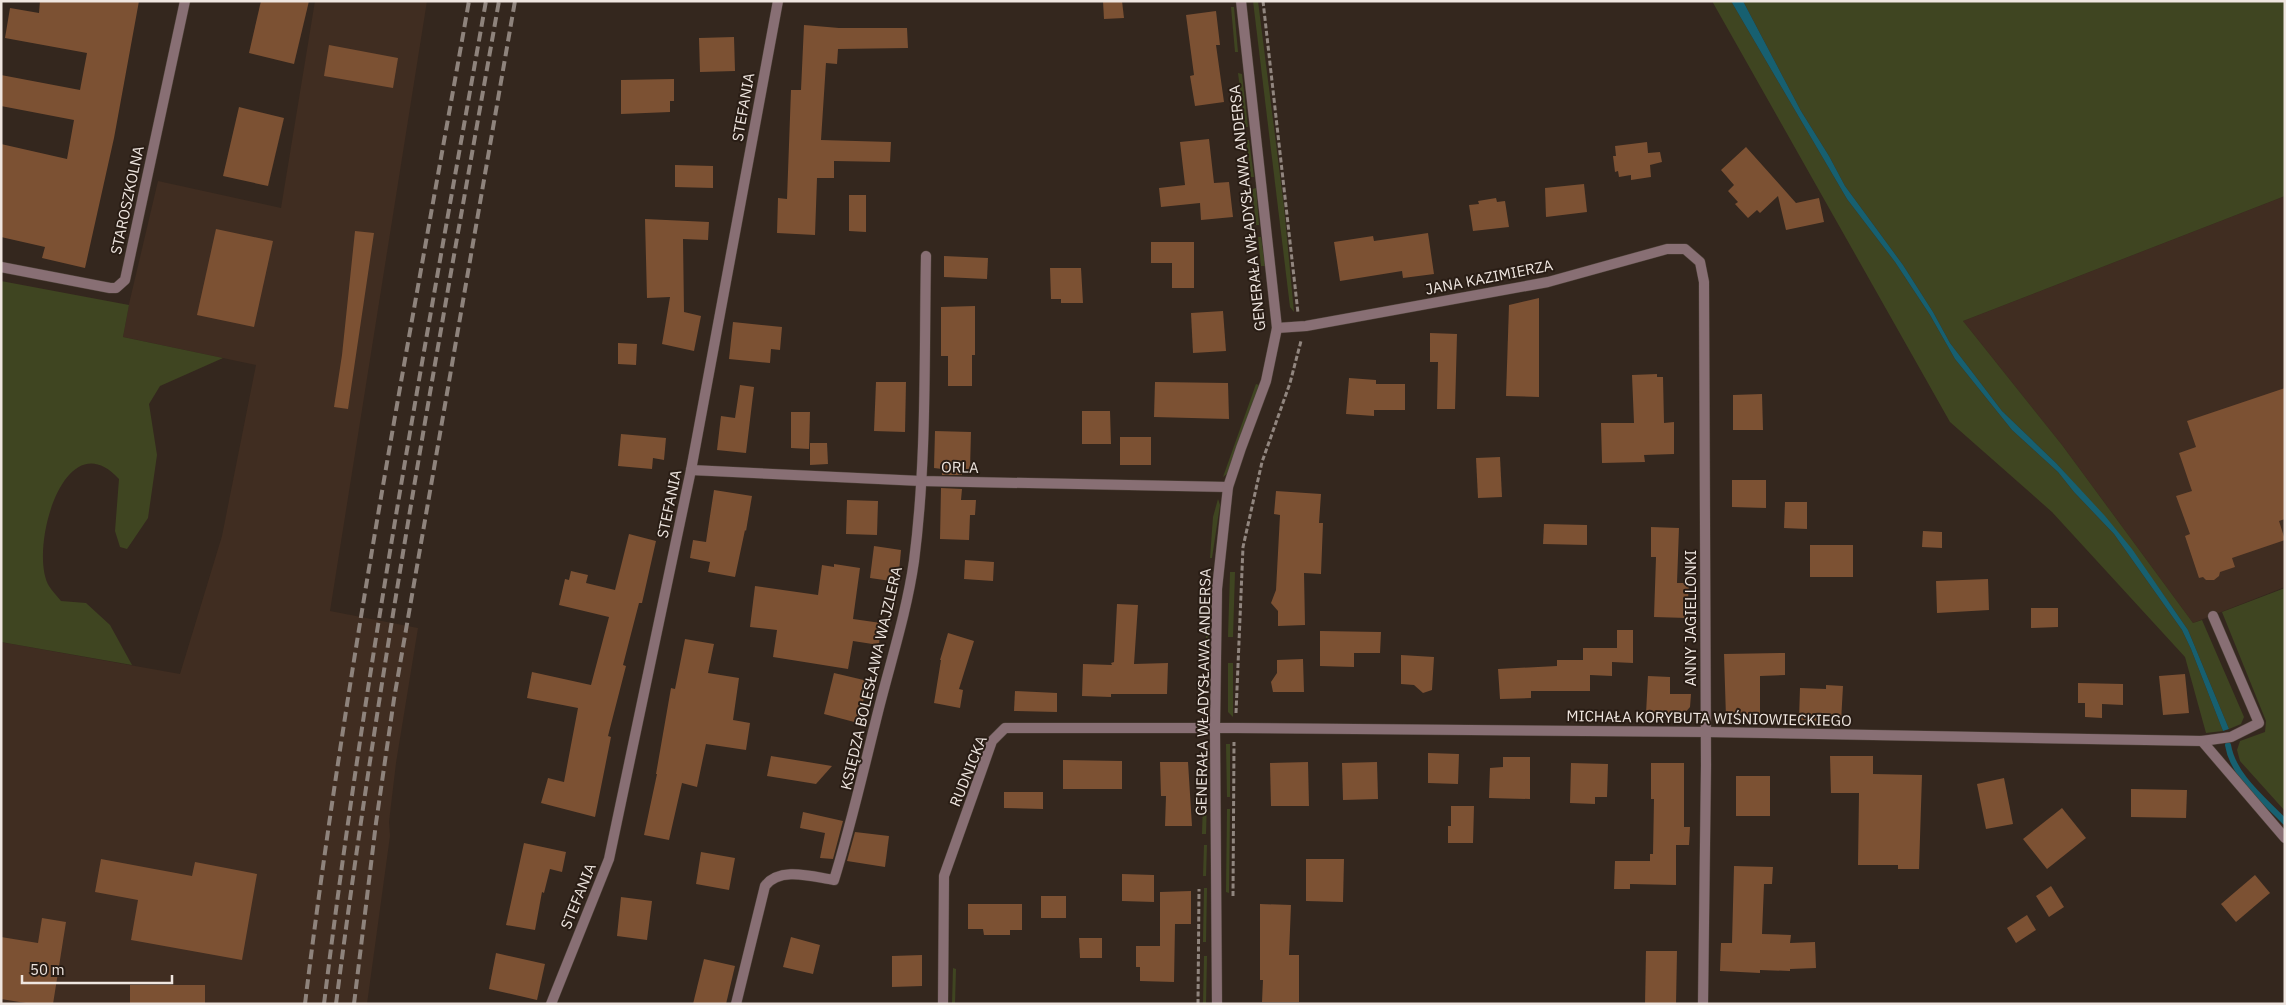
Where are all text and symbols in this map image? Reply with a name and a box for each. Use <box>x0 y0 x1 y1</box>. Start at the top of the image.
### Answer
street label: STEFANIA <box>728 71 758 143</box>
street label: GENERAŁA WŁADYSŁAWA ANDERSA <box>1225 84 1269 332</box>
street label: STAROSZKOLNA <box>106 144 148 256</box>
street label: JANA KAZIMIERZA <box>1424 255 1555 299</box>
street label: ORLA <box>941 457 979 477</box>
street label: STEFANIA <box>652 468 686 540</box>
street label: ANNY JAGIELLONKI <box>1681 550 1700 686</box>
street label: KSIĘDZA BOLESŁAWA WAJZLERA <box>836 564 906 792</box>
street label: GENERAŁA WŁADYSŁAWA ANDERSA <box>1191 568 1215 816</box>
street label: MICHAŁA KORYBUTA WIŚNIOWIECKIEGO <box>1566 706 1852 730</box>
street label: RUDNICKA <box>945 732 991 809</box>
street label: STEFANIA <box>556 860 600 932</box>
scale bar <box>22 952 172 984</box>
text: 50 m <box>30 960 65 979</box>

